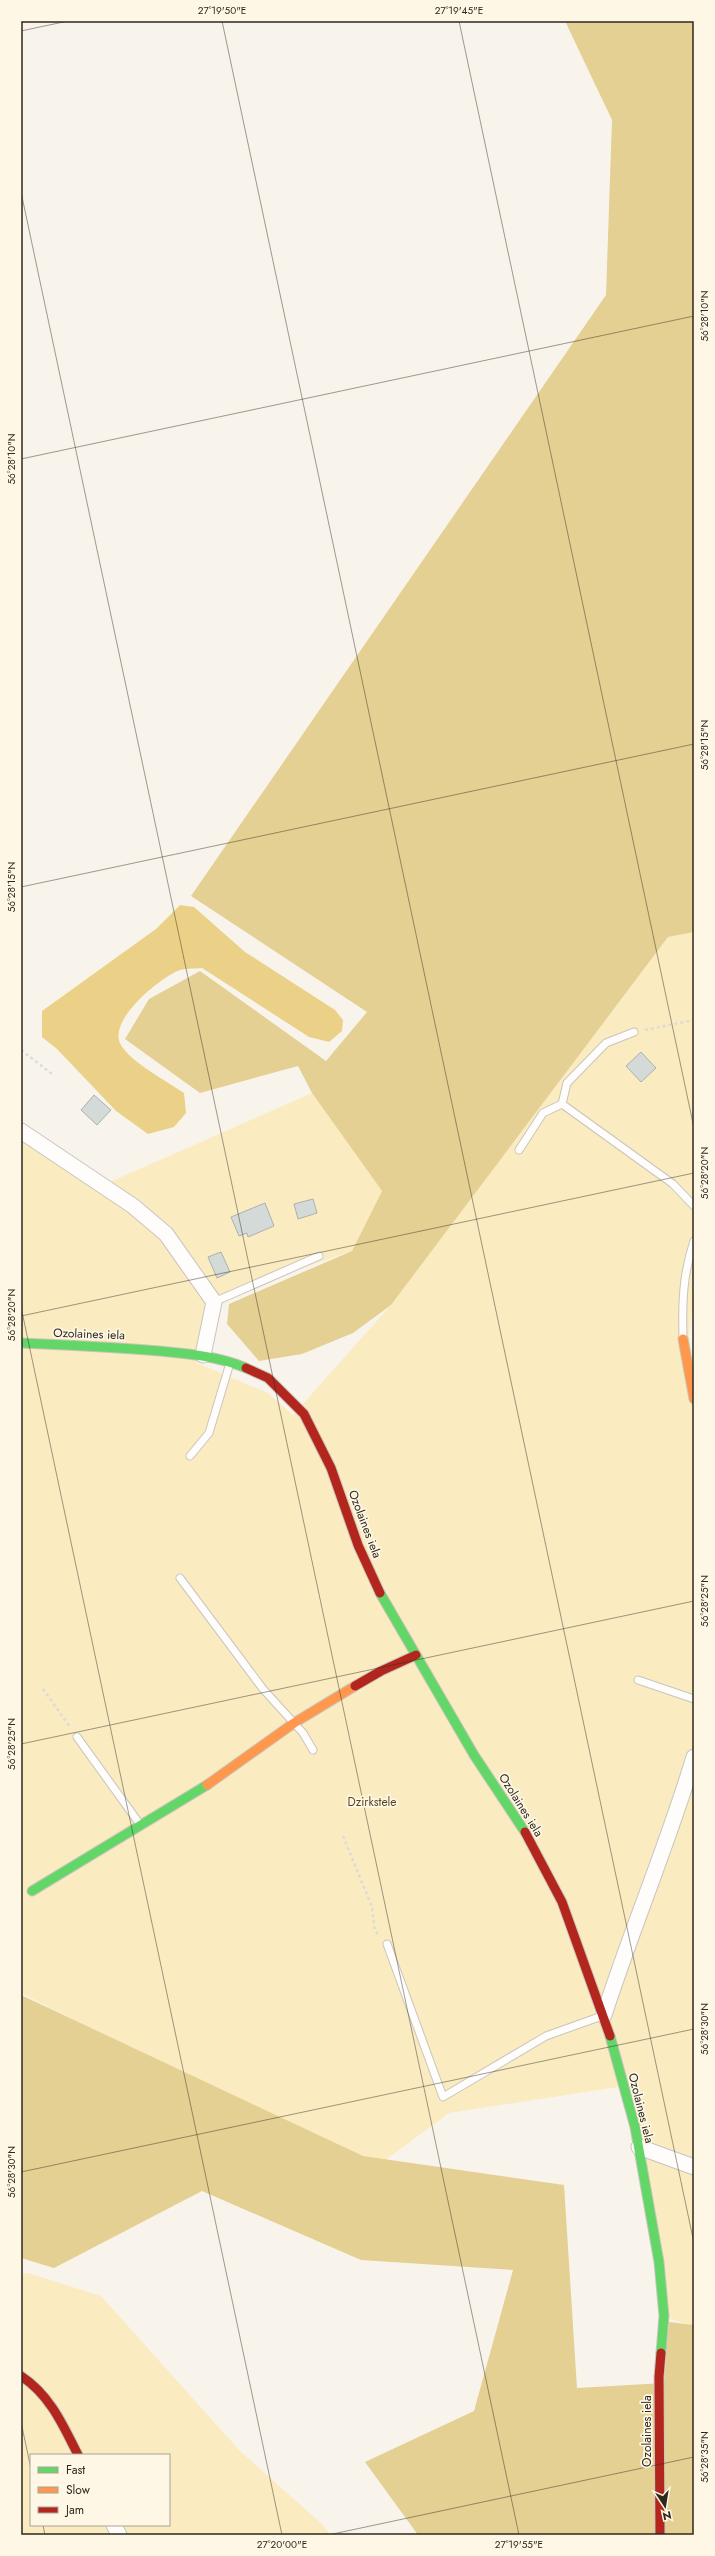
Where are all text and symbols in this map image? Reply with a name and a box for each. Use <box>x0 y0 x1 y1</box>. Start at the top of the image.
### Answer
text: 27°19'50"E <box>198 3 246 18</box>
text: 27°19'45"E <box>435 3 483 18</box>
text: 56°28'10"N <box>697 290 712 342</box>
text: 56°28'10"N <box>4 433 19 485</box>
text: 56°28'15"N <box>697 720 712 770</box>
text: 56°28'15"N <box>4 862 19 912</box>
text: 56°28'20"N <box>697 1147 712 1199</box>
text: 56°28'20"N <box>4 1289 19 1341</box>
street label: Ozolaines iela <box>53 1324 125 1344</box>
street label: Ozolaines iela <box>344 1487 386 1561</box>
text: 56°28'25"N <box>697 1575 712 1627</box>
text: 56°28'25"N <box>4 1718 19 1770</box>
street label: Ozolaines iela <box>494 1770 548 1840</box>
park label: Dzirkstele <box>347 1793 397 1811</box>
text: 56°28'30"N <box>697 2003 712 2055</box>
street label: Ozolaines iela <box>624 2071 658 2145</box>
text: 56°28'30"N <box>4 2146 19 2198</box>
street label: Ozolaines iela <box>638 2395 656 2467</box>
text: 56°28'35"N <box>697 2431 712 2483</box>
legend <box>30 2454 170 2526</box>
text: Fast <box>66 2461 85 2479</box>
text: Slow <box>66 2481 91 2499</box>
north arrow <box>645 2486 685 2526</box>
text: Jam <box>64 2501 84 2519</box>
text: N <box>661 2507 673 2525</box>
text: 27°20'00"E <box>257 2537 307 2552</box>
text: 27°19'55"E <box>495 2537 543 2552</box>

